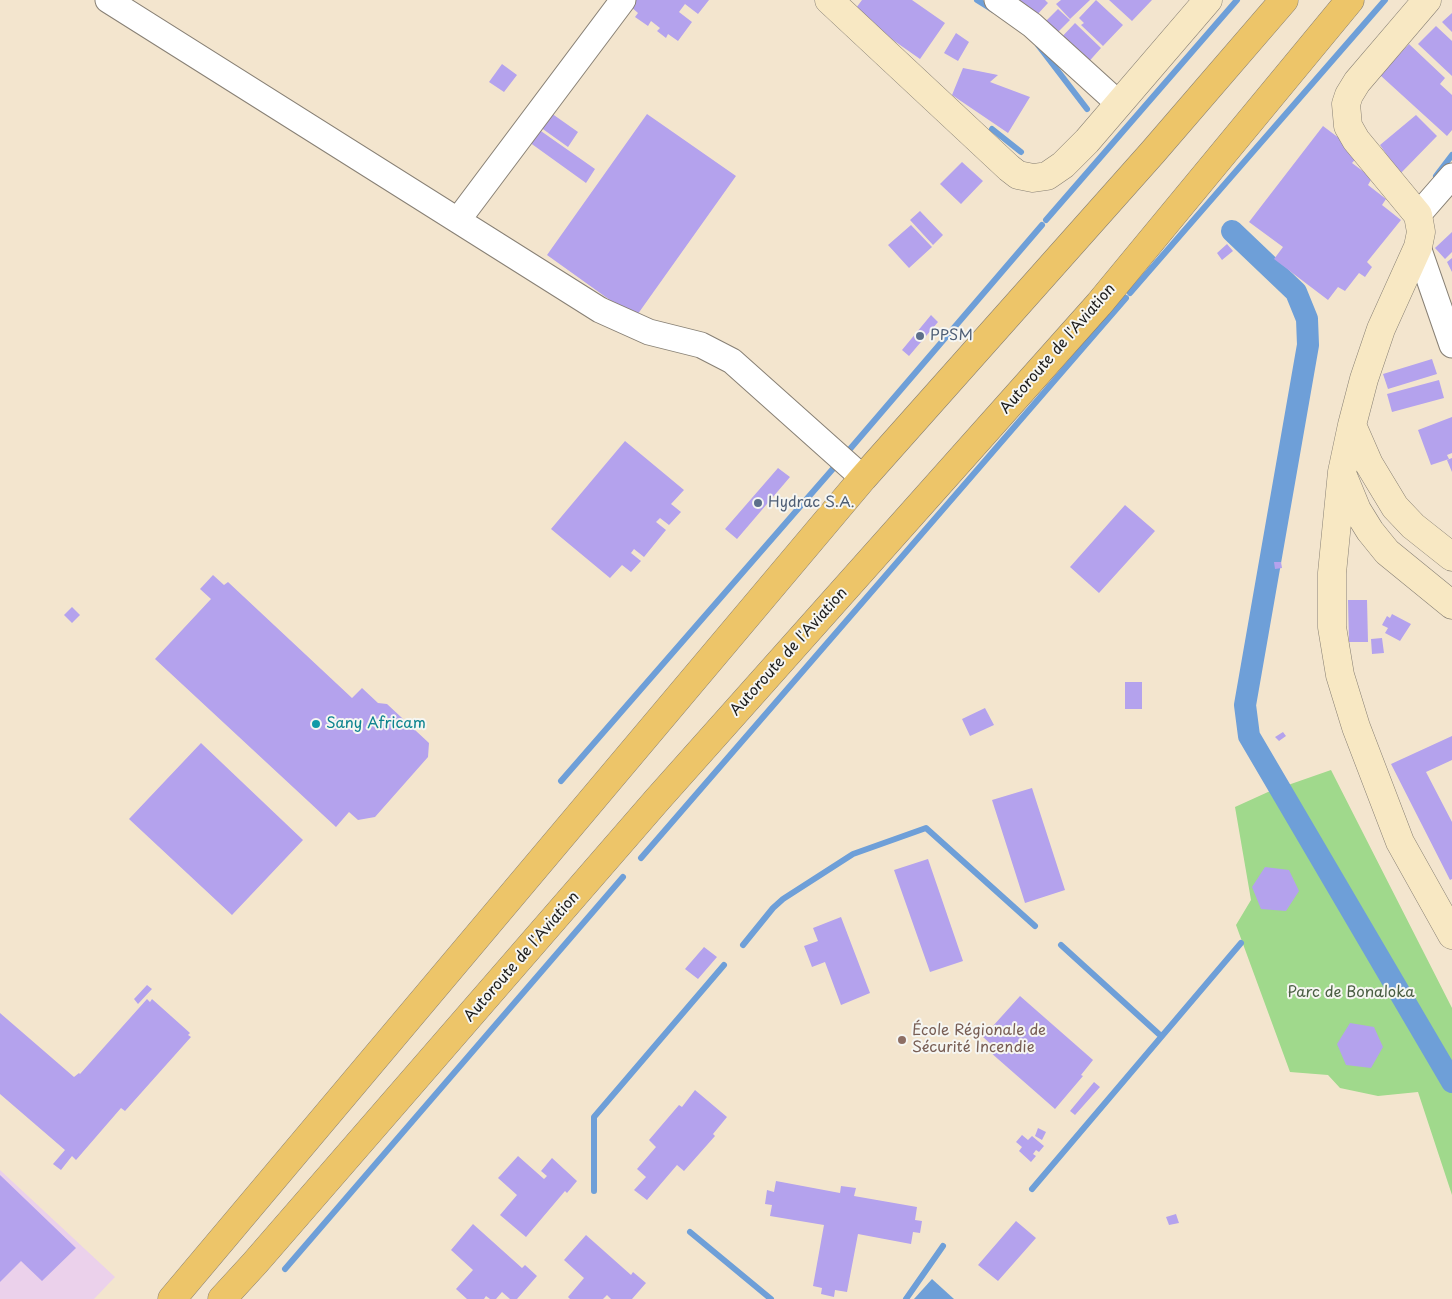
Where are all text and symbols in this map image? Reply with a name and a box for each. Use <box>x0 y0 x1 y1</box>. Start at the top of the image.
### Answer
street label: Autoroute de l'Aviation <box>997 280 1119 418</box>
place label: PPSM <box>930 327 973 345</box>
marker: PPSM <box>914 330 926 342</box>
place label: Hydrac S.A. <box>768 494 855 512</box>
marker: Hydrac S.A. <box>752 497 764 509</box>
street label: Autoroute de l'Aviation <box>727 584 851 720</box>
place label: Sany Africam <box>326 715 426 733</box>
marker: Sany Africam <box>310 718 322 730</box>
street label: Autoroute de l'Aviation <box>461 888 583 1026</box>
park label: Parc de Bonaloka <box>1287 984 1415 1002</box>
place label: École Régionale de Sécurité Incendie <box>912 1022 1046 1057</box>
marker: École Régionale de Sécurité Incendie <box>896 1034 908 1046</box>

